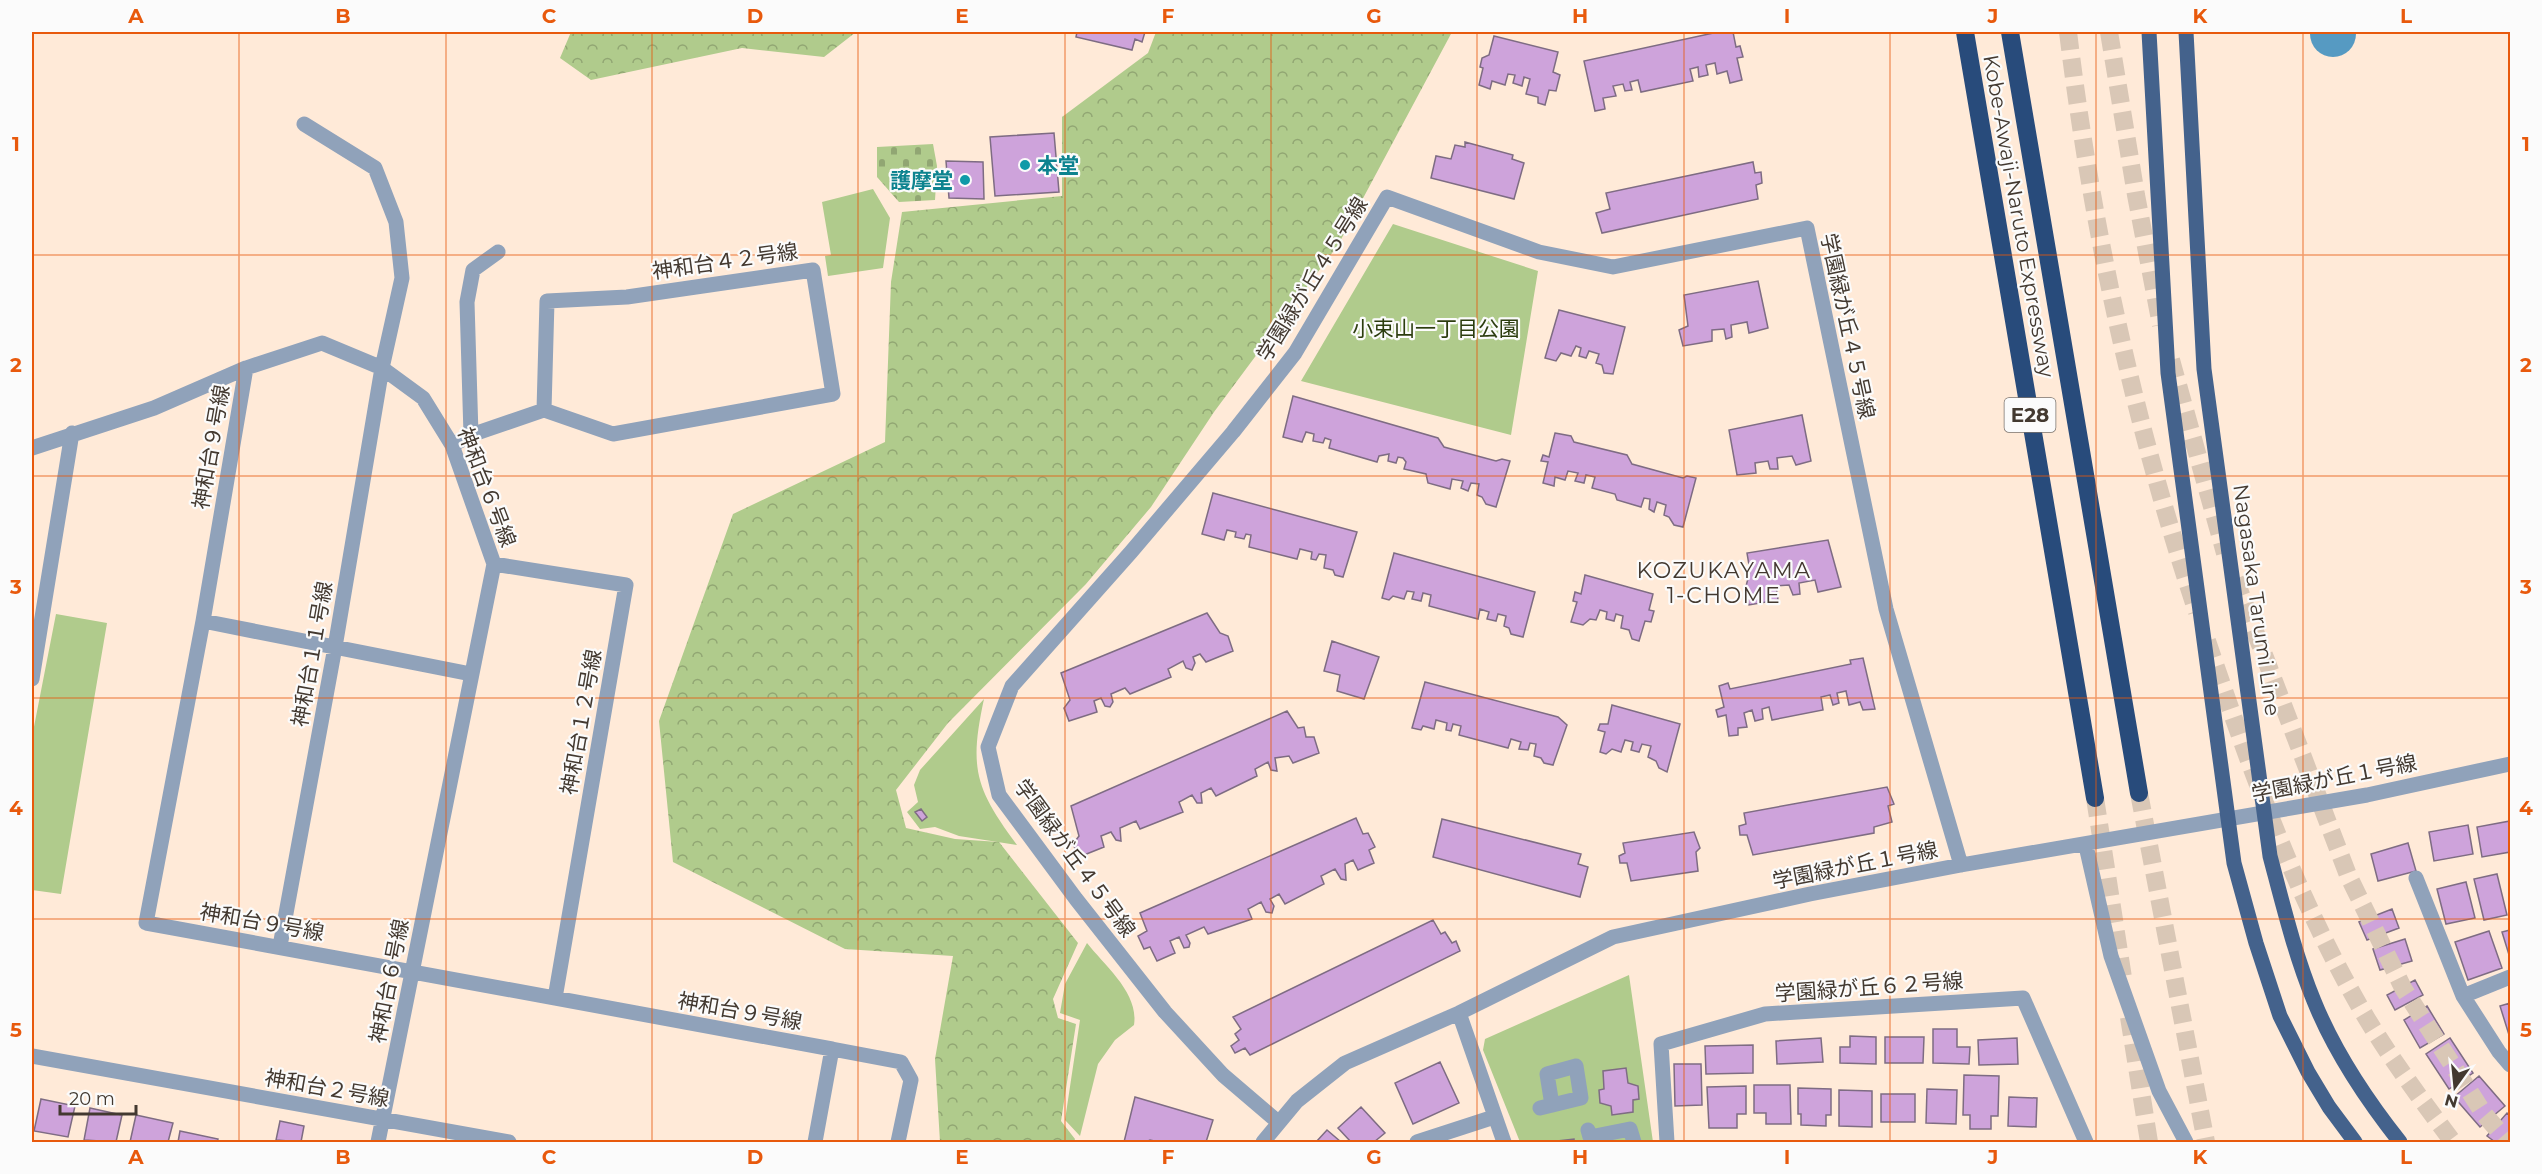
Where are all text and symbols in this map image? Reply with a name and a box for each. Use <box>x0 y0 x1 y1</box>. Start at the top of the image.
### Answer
text: A <box>127 4 144 28</box>
text: B <box>335 4 351 28</box>
text: C <box>542 4 557 28</box>
text: D <box>747 4 763 28</box>
text: E <box>955 4 969 28</box>
text: F <box>1162 4 1175 28</box>
text: G <box>1366 4 1382 28</box>
text: H <box>1572 4 1588 28</box>
text: I <box>1784 4 1790 28</box>
text: J <box>1987 4 1998 28</box>
text: K <box>2193 4 2209 28</box>
text: L <box>2400 4 2412 28</box>
street label: Kobe-Awaji-Naruto Expressway <box>1978 53 2060 380</box>
text: 1 <box>12 132 20 156</box>
text: 1 <box>2522 132 2530 156</box>
place label: 本堂 <box>1037 153 1079 178</box>
marker: 本堂 <box>1018 158 1032 172</box>
place label: 護摩堂 <box>890 168 953 193</box>
marker: 護摩堂 <box>958 173 972 187</box>
street label: 学園緑が丘４５号線 <box>1251 192 1373 366</box>
street label: 学園緑が丘４５号線 <box>1816 231 1880 421</box>
street label: 神和台４２号線 <box>650 238 800 284</box>
park label: 小束山一丁目公園 <box>1352 316 1520 341</box>
text: 2 <box>10 353 22 377</box>
text: 2 <box>2520 353 2532 377</box>
street label: 神和台９号線 <box>188 383 234 511</box>
road number: E28 <box>2004 398 2056 432</box>
street label: 神和台６号線 <box>453 424 521 550</box>
street label: Nagasaka Tarumi Line <box>2228 482 2286 718</box>
district label: KOZUKAYAMA 1-CHOME <box>1636 557 1812 609</box>
text: 3 <box>9 575 22 599</box>
text: 3 <box>2519 575 2532 599</box>
street label: 神和台１１号線 <box>287 579 337 729</box>
street label: 神和台１２号線 <box>556 647 606 797</box>
street label: 学園緑が丘１号線 <box>2249 750 2419 806</box>
street label: 学園緑が丘４５号線 <box>1009 774 1141 942</box>
text: 4 <box>9 796 23 820</box>
text: 4 <box>2519 796 2533 820</box>
street label: 学園緑が丘１号線 <box>1770 837 1940 893</box>
street label: 神和台９号線 <box>198 899 326 945</box>
street label: 神和台６号線 <box>365 917 413 1045</box>
street label: 学園緑が丘６２号線 <box>1774 968 1964 1006</box>
street label: 神和台９号線 <box>676 988 804 1034</box>
text: 5 <box>10 1018 22 1042</box>
text: 5 <box>2520 1018 2532 1042</box>
north arrow <box>2425 1057 2485 1117</box>
street label: 神和台２号線 <box>263 1065 391 1111</box>
scale bar <box>60 1078 136 1116</box>
text: 20 m <box>69 1088 115 1110</box>
text: N <box>2443 1090 2460 1112</box>
text: A <box>127 1145 144 1169</box>
text: B <box>335 1145 351 1169</box>
text: C <box>542 1145 557 1169</box>
text: D <box>747 1145 763 1169</box>
text: E <box>955 1145 969 1169</box>
text: F <box>1162 1145 1175 1169</box>
text: G <box>1366 1145 1382 1169</box>
text: H <box>1572 1145 1588 1169</box>
text: I <box>1784 1145 1790 1169</box>
text: J <box>1987 1145 1998 1169</box>
text: K <box>2193 1145 2209 1169</box>
text: L <box>2400 1145 2412 1169</box>

